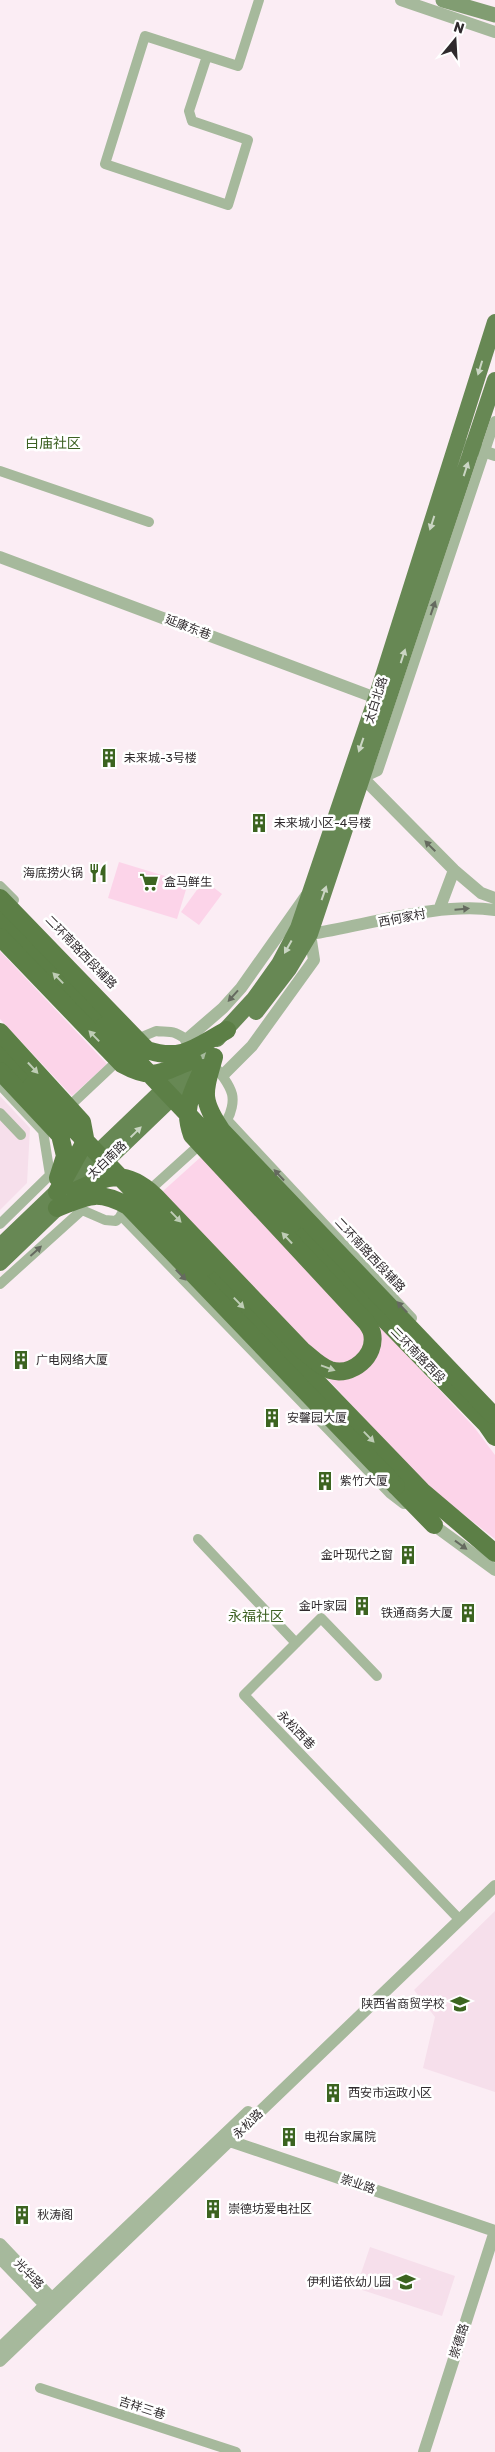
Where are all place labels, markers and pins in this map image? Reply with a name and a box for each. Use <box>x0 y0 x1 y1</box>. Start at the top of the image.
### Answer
building icon: 未来城-3号楼 <box>98 747 120 769</box>
place label: 未来城-3号楼 <box>124 751 197 765</box>
building icon: 未来城小区-4号楼 <box>248 812 270 834</box>
place label: 未来城小区-4号楼 <box>274 816 371 830</box>
restaurant icon: 海底捞火锅 <box>87 862 109 884</box>
place label: 海底捞火锅 <box>23 866 83 880</box>
supermarket icon: 盒马鲜生 <box>138 871 160 893</box>
place label: 盒马鲜生 <box>164 875 212 889</box>
building icon: 广电网络大厦 <box>10 1349 32 1371</box>
place label: 广电网络大厦 <box>36 1353 108 1367</box>
building icon: 安馨园大厦 <box>261 1407 283 1429</box>
place label: 安馨园大厦 <box>287 1411 347 1425</box>
building icon: 紫竹大厦 <box>314 1470 336 1492</box>
place label: 紫竹大厦 <box>340 1474 388 1488</box>
building icon: 金叶现代之窗 <box>397 1544 419 1566</box>
place label: 金叶现代之窗 <box>321 1548 393 1562</box>
building icon: 金叶家园 <box>351 1595 373 1617</box>
place label: 金叶家园 <box>299 1599 347 1613</box>
building icon: 铁通商务大厦 <box>457 1602 479 1624</box>
place label: 铁通商务大厦 <box>381 1606 453 1620</box>
school or university icon: 陕西省商贸学校 <box>449 1993 471 2015</box>
place label: 陕西省商贸学校 <box>361 1997 445 2011</box>
building icon: 西安市运政小区 <box>322 2082 344 2104</box>
place label: 西安市运政小区 <box>348 2086 432 2100</box>
building icon: 电视台家属院 <box>278 2126 300 2148</box>
place label: 电视台家属院 <box>304 2130 376 2144</box>
building icon: 崇德坊爱电社区 <box>202 2198 224 2220</box>
place label: 崇德坊爱电社区 <box>228 2202 312 2216</box>
building icon: 秋涛阁 <box>11 2204 33 2226</box>
place label: 秋涛阁 <box>37 2208 73 2222</box>
school or university icon: 伊利诺依幼儿园 <box>395 2271 417 2293</box>
place label: 伊利诺依幼儿园 <box>307 2275 391 2289</box>

